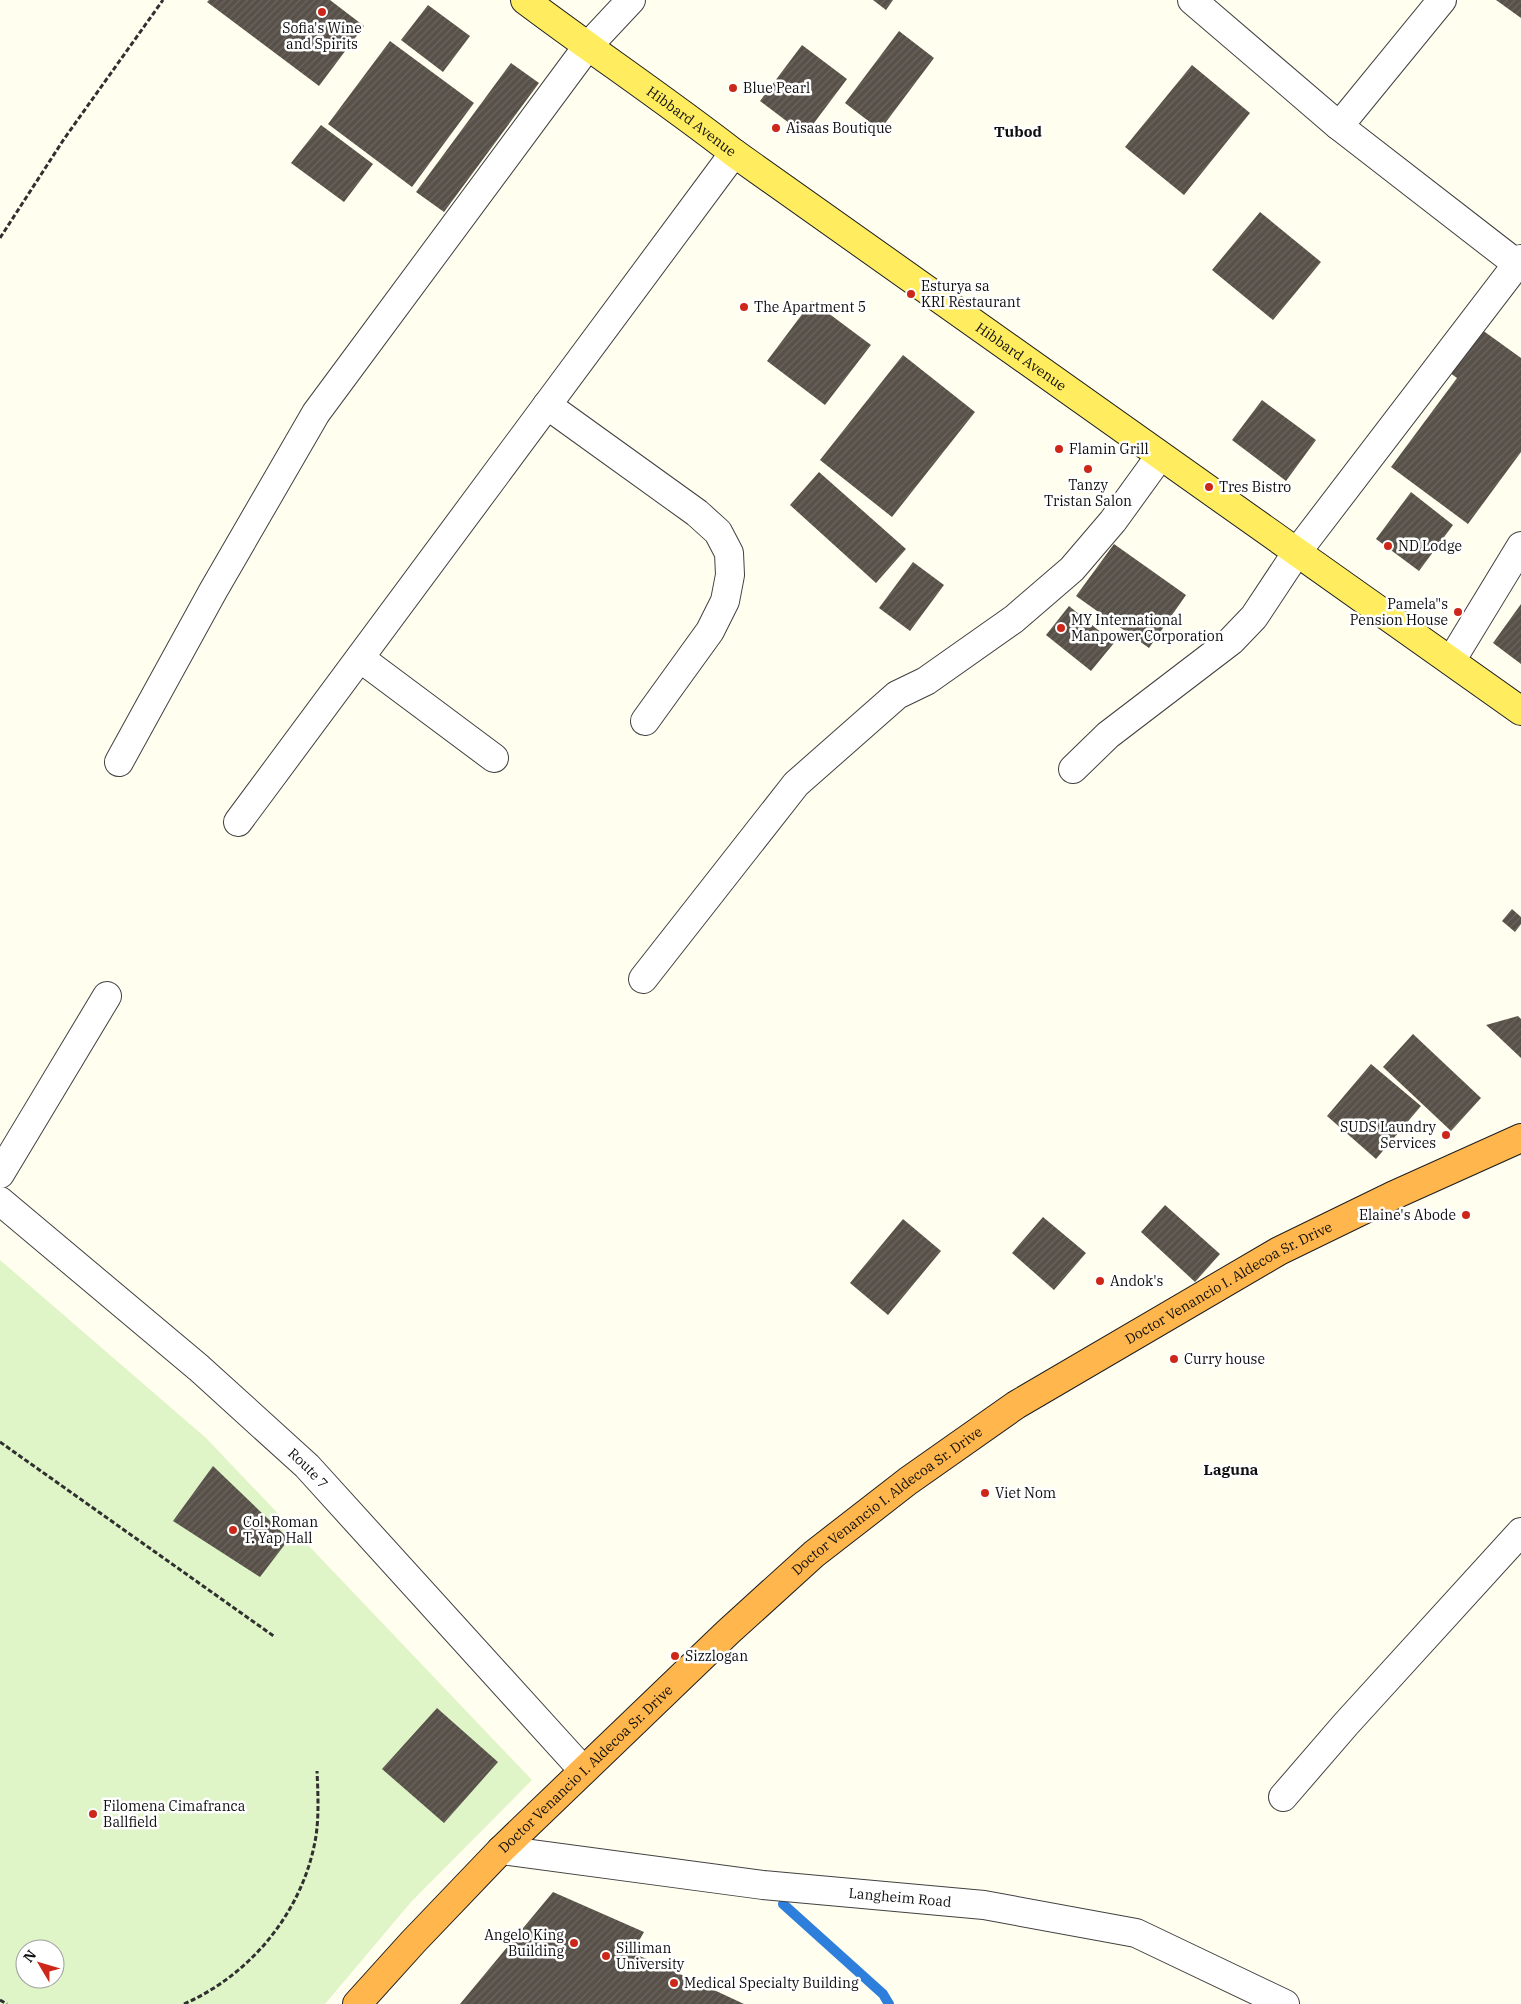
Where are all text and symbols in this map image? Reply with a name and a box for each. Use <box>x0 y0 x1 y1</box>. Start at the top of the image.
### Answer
marker: Sofia's Wine and Spirits <box>316 6 328 18</box>
place label: Sofia's Wine and Spirits <box>282 19 362 53</box>
place label: Blue Pearl <box>743 79 810 97</box>
street label: Hibbard Avenue <box>643 82 740 160</box>
marker: Blue Pearl <box>727 82 739 94</box>
place label: Aisaas Boutique <box>786 119 892 137</box>
marker: Aisaas Boutique <box>770 122 782 134</box>
district label: Tubod <box>994 122 1043 141</box>
place label: Esturya sa KRI Restaurant <box>921 277 1021 311</box>
marker: Esturya sa KRI Restaurant <box>905 288 917 300</box>
place label: The Apartment 5 <box>754 298 866 316</box>
marker: The Apartment 5 <box>738 301 750 313</box>
street label: Hibbard Avenue <box>972 318 1070 395</box>
place label: Flamin Grill <box>1069 440 1149 458</box>
marker: Flamin Grill <box>1053 443 1065 455</box>
marker: Tanzy Tristan Salon <box>1082 463 1094 475</box>
place label: Tanzy Tristan Salon <box>1044 476 1132 510</box>
place label: Tres Bistro <box>1219 478 1291 496</box>
marker: Tres Bistro <box>1203 481 1215 493</box>
place label: ND Lodge <box>1398 537 1462 555</box>
marker: ND Lodge <box>1382 540 1394 552</box>
place label: Pamela"s Pension House <box>1350 595 1448 629</box>
marker: Pamela"s Pension House <box>1452 606 1464 618</box>
place label: MY International Manpower Corporation <box>1071 611 1224 645</box>
marker: MY International Manpower Corporation <box>1055 622 1067 634</box>
place label: SUDS Laundry Services <box>1340 1118 1437 1152</box>
marker: SUDS Laundry Services <box>1440 1129 1452 1141</box>
place label: Elaine's Abode <box>1359 1206 1456 1224</box>
marker: Elaine's Abode <box>1460 1209 1472 1221</box>
street label: Doctor Venancio I. Aldecoa Sr. Drive <box>1122 1218 1335 1348</box>
place label: Andok's <box>1110 1272 1164 1290</box>
marker: Andok's <box>1094 1275 1106 1287</box>
place label: Curry house <box>1184 1350 1265 1368</box>
marker: Curry house <box>1168 1353 1180 1365</box>
street label: Doctor Venancio I. Aldecoa Sr. Drive <box>788 1423 986 1579</box>
street label: Route 7 <box>284 1444 332 1492</box>
district label: Laguna <box>1204 1460 1259 1479</box>
place label: Viet Nom <box>995 1484 1056 1502</box>
marker: Viet Nom <box>979 1487 991 1499</box>
place label: Col. Roman T. Yap Hall <box>243 1513 318 1547</box>
marker: Col. Roman T. Yap Hall <box>227 1524 239 1536</box>
place label: Sizzlogan <box>685 1647 748 1665</box>
marker: Sizzlogan <box>669 1650 681 1662</box>
street label: Doctor Venancio I. Aldecoa Sr. Drive <box>495 1681 676 1857</box>
place label: Filomena Cimafranca Ballfield <box>103 1797 246 1831</box>
marker: Filomena Cimafranca Ballfield <box>87 1808 99 1820</box>
street label: Langheim Road <box>848 1884 953 1911</box>
place label: Angelo King Building <box>484 1926 564 1960</box>
marker: Angelo King Building <box>568 1937 580 1949</box>
north arrow <box>15 1939 65 1989</box>
place label: Silliman University <box>616 1939 685 1973</box>
text: N <box>19 1946 40 1966</box>
marker: Silliman University <box>600 1950 612 1962</box>
place label: Medical Specialty Building <box>684 1974 859 1992</box>
marker: Medical Specialty Building <box>668 1977 680 1989</box>

